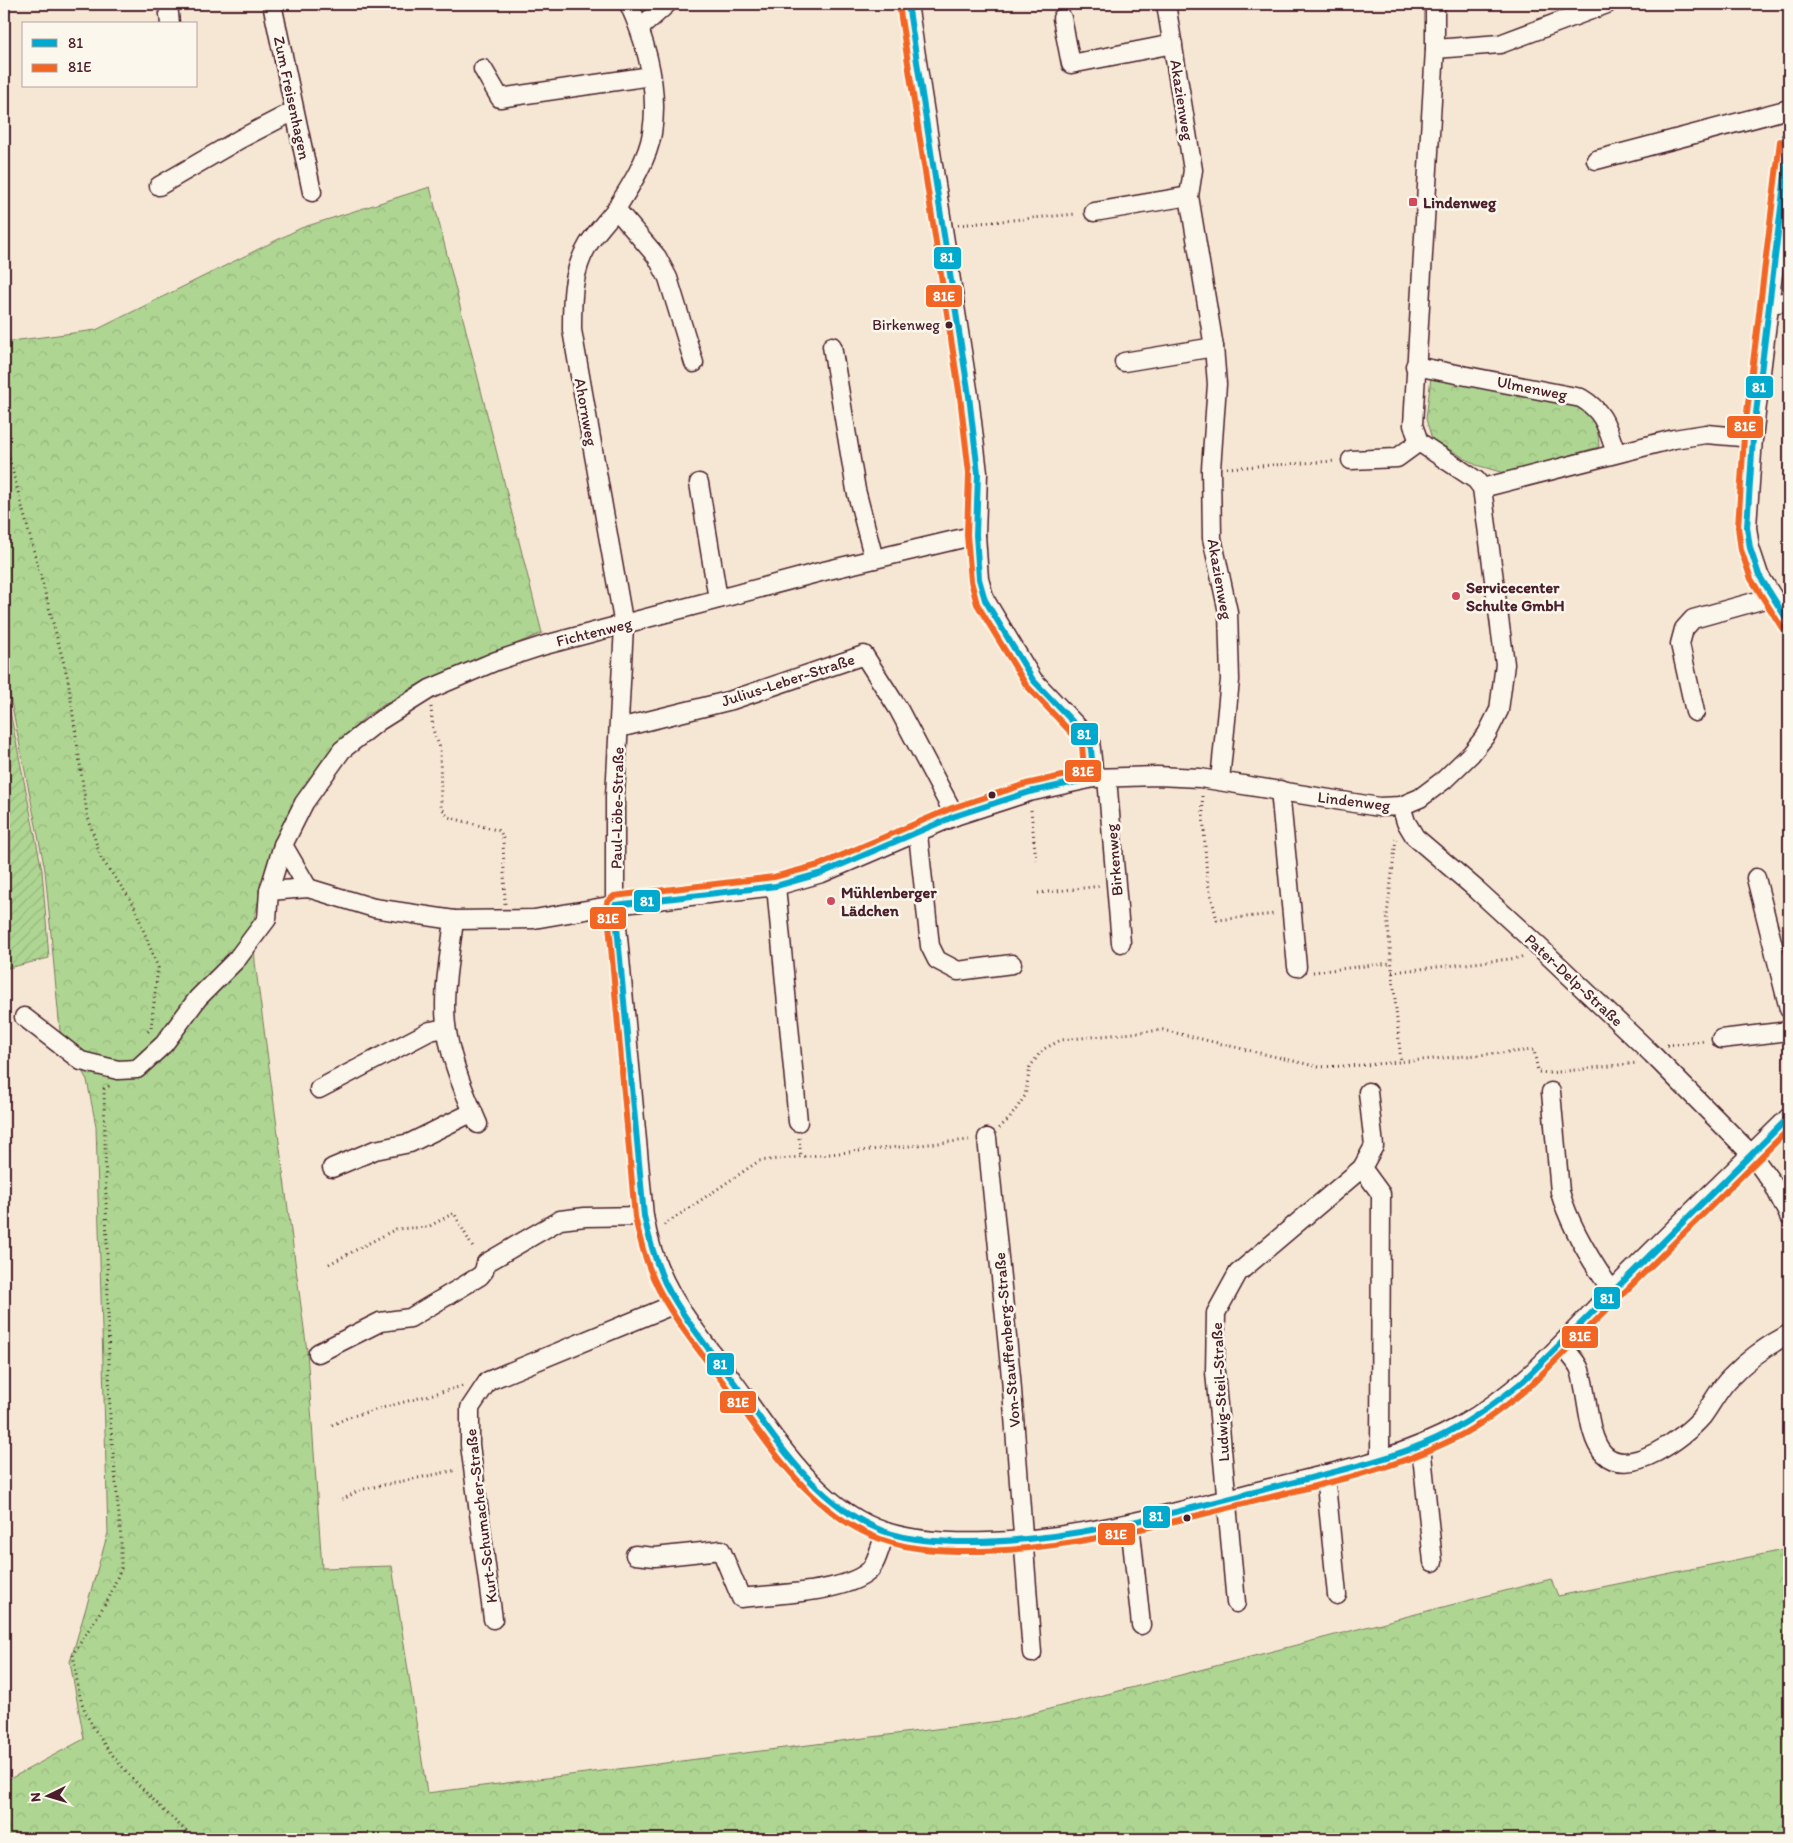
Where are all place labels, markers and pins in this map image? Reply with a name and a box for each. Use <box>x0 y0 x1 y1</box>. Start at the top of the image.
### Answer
place label: Lindenweg <box>1423 193 1497 213</box>
marker: Lindenweg <box>1407 196 1419 208</box>
place label: Birkenweg <box>872 316 940 334</box>
marker: Birkenweg <box>944 320 954 330</box>
place label: Servicecenter Schulte GmbH <box>1466 578 1565 615</box>
marker: Servicecenter Schulte GmbH <box>1450 590 1462 602</box>
unlabelled marker <box>987 790 997 800</box>
place label: Mühlenberger Lädchen <box>841 883 937 920</box>
marker: Mühlenberger Lädchen <box>825 895 837 907</box>
unlabelled marker <box>1182 1513 1192 1523</box>

